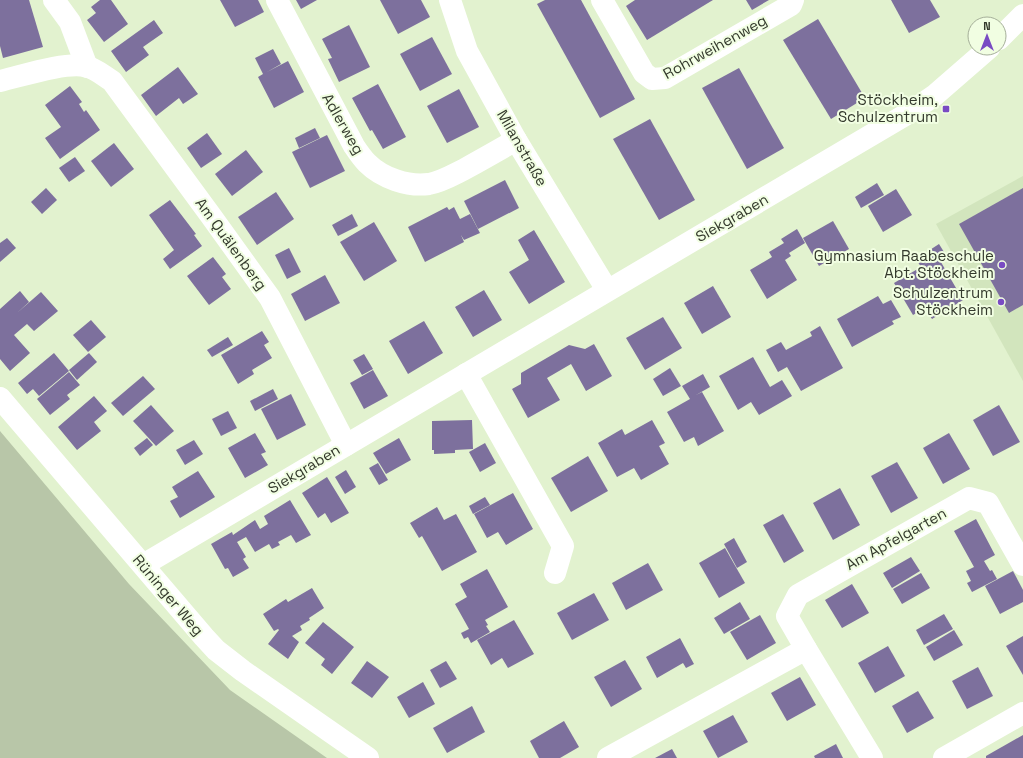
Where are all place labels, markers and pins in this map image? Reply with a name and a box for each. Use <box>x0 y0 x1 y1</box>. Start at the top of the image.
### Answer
place label: Stöckheim, Schulzentrum <box>838 90 938 126</box>
marker: Stöckheim, Schulzentrum <box>941 104 951 114</box>
place label: Gymnasium Raabeschule Abt. Stöckheim <box>814 246 994 282</box>
marker: Gymnasium Raabeschule Abt. Stöckheim <box>997 260 1007 270</box>
place label: Schulzentrum Stöckheim <box>893 283 993 319</box>
marker: Schulzentrum Stöckheim <box>996 297 1006 307</box>

